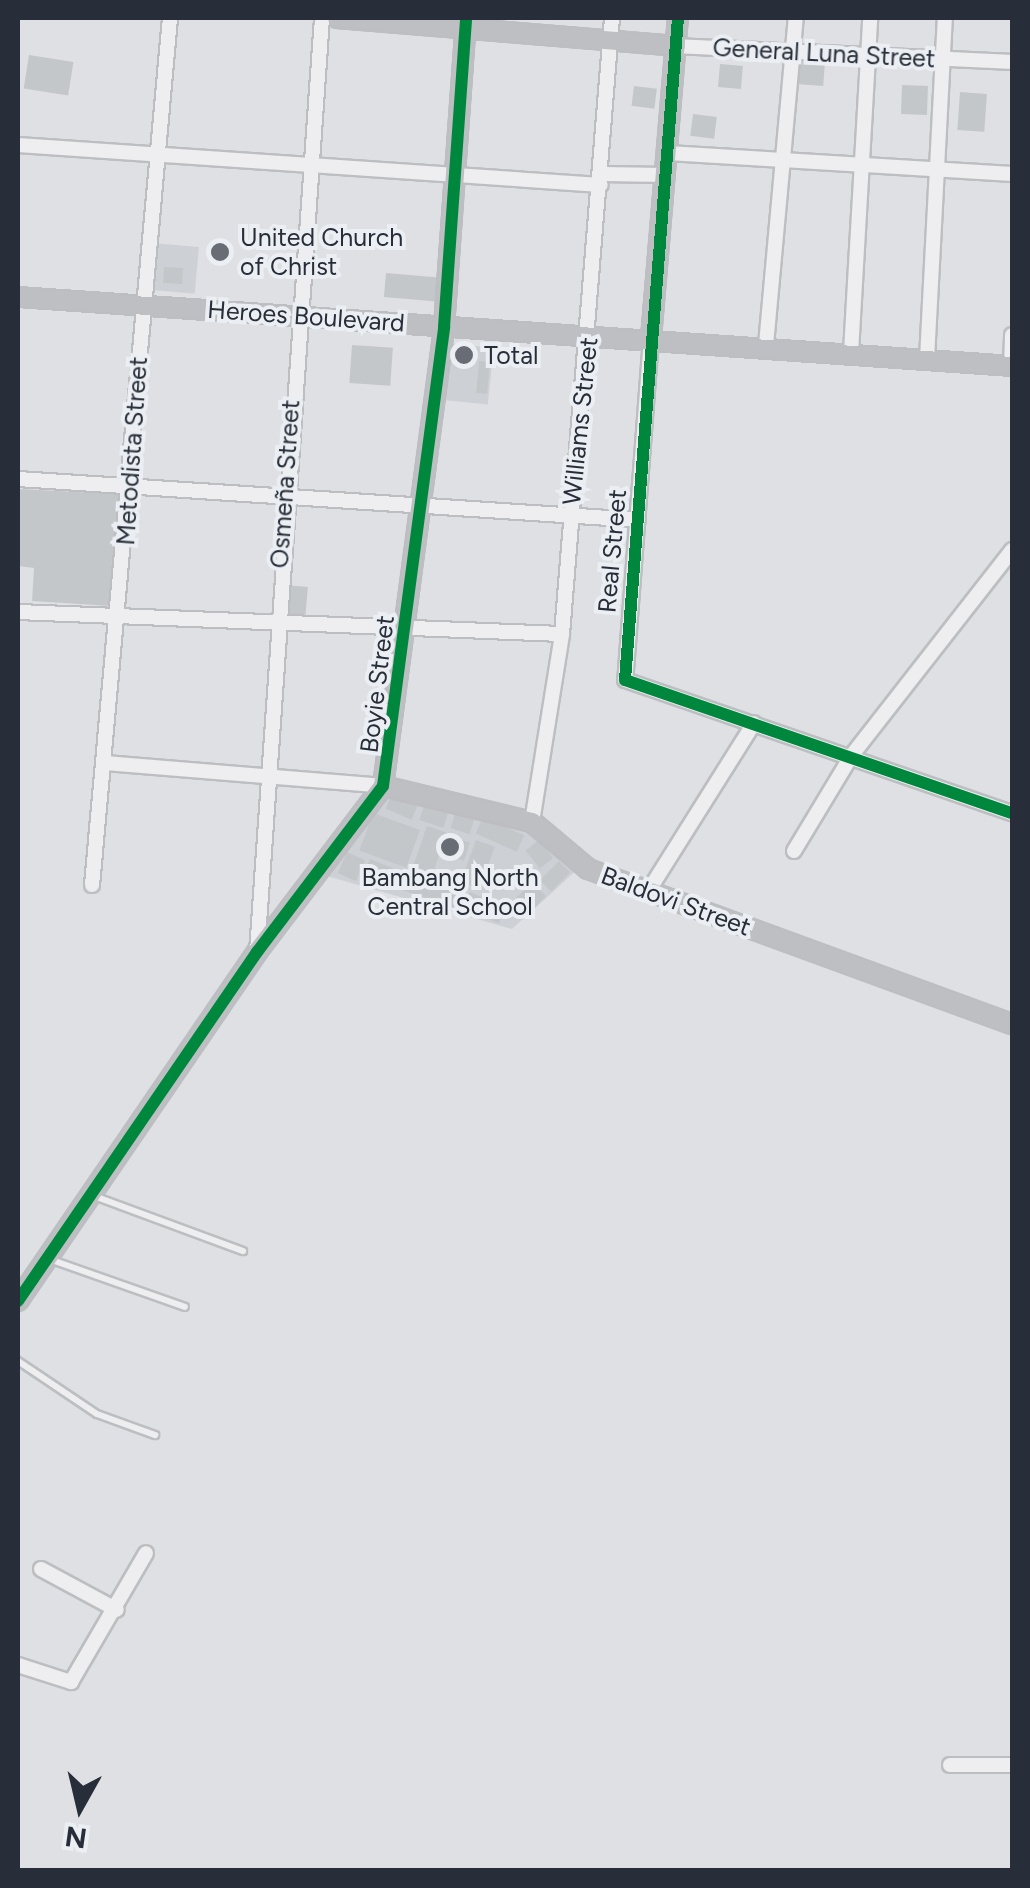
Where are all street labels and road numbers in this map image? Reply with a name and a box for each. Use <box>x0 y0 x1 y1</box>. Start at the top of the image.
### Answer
street label: General Luna Street <box>712 32 936 74</box>
street label: Heroes Boulevard <box>206 294 406 338</box>
street label: Williams Street <box>556 336 604 506</box>
street label: Metodista Street <box>110 356 154 546</box>
street label: Osmeña Street <box>264 399 306 569</box>
street label: Real Street <box>592 488 632 614</box>
street label: Boyie Street <box>354 614 400 754</box>
street label: Baldovi Street <box>597 860 755 942</box>

